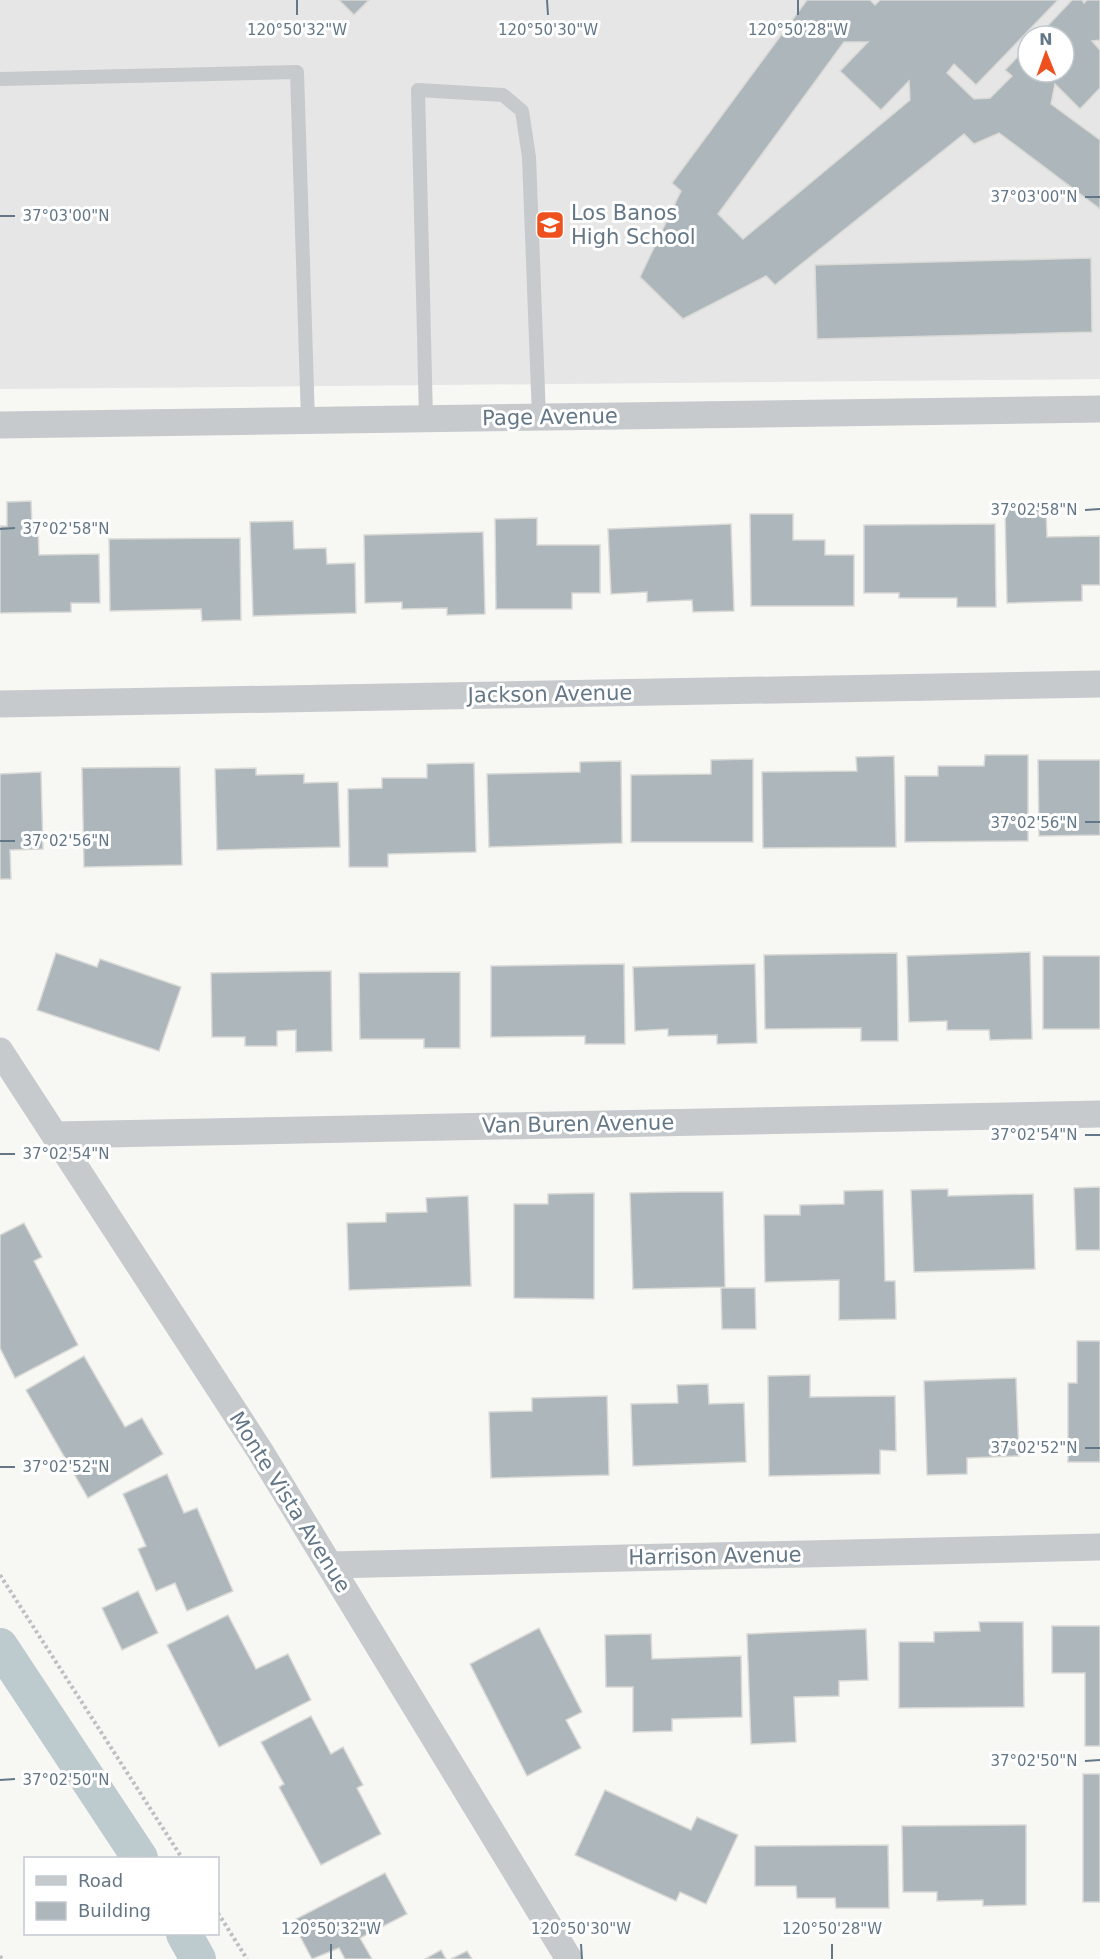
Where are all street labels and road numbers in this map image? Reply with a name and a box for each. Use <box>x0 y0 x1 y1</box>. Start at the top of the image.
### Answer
street label: Page Avenue <box>482 404 618 430</box>
street label: Jackson Avenue <box>466 681 632 707</box>
street label: Van Buren Avenue <box>482 1110 674 1138</box>
street label: Monte Vista Avenue <box>225 1407 355 1597</box>
street label: Harrison Avenue <box>628 1542 802 1570</box>

